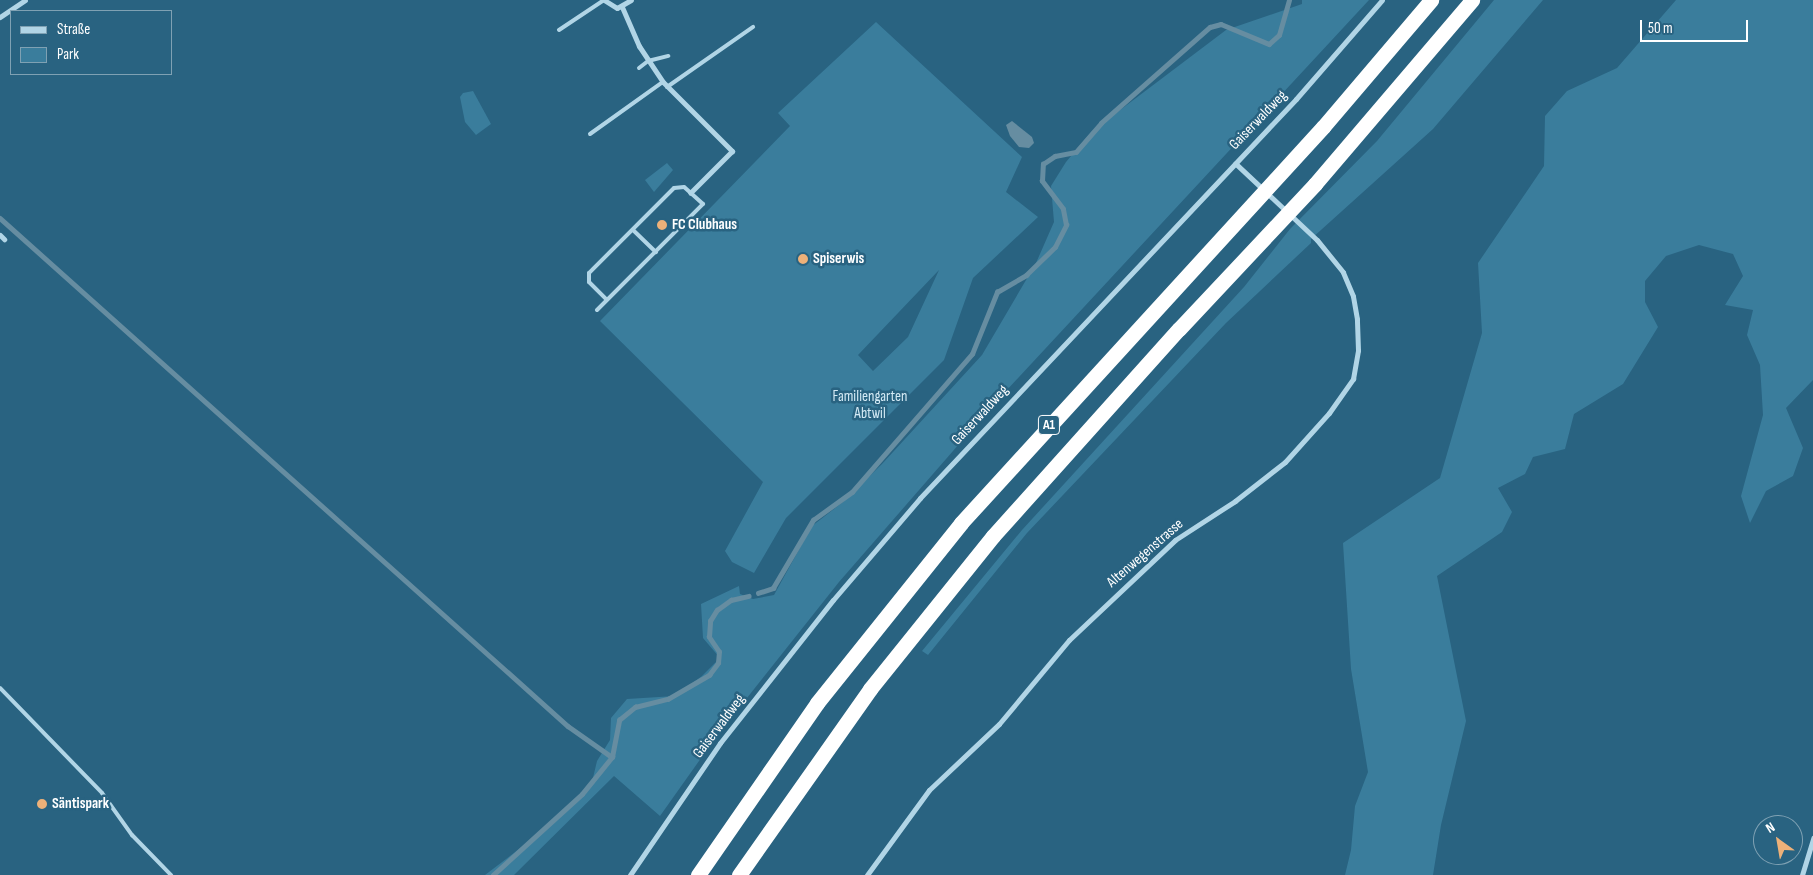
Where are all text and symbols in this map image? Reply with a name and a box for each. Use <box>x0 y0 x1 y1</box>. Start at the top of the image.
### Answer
legend <box>10 10 172 75</box>
scale bar <box>1643 10 1750 42</box>
text: 50 m <box>1648 19 1673 38</box>
text: Straße <box>57 20 90 39</box>
text: Park <box>57 45 79 64</box>
street label: Gaiserwaldweg <box>1225 87 1291 153</box>
place label: FC Clubhaus <box>672 216 737 234</box>
marker: FC Clubhaus <box>656 219 668 231</box>
place label: Spiserwis <box>813 250 864 268</box>
marker: Spiserwis <box>797 253 809 265</box>
street label: Gaiserwaldweg <box>948 381 1012 449</box>
park label: Familiengarten Abtwil <box>833 387 907 422</box>
road number: A1 <box>1038 414 1060 436</box>
street label: Altenwegenstrasse <box>1103 515 1187 591</box>
street label: Gaiserwaldweg <box>689 691 749 761</box>
place label: Säntispark <box>52 795 109 813</box>
marker: Säntispark <box>36 798 48 810</box>
north arrow <box>1753 815 1803 865</box>
text: N <box>1763 819 1778 837</box>

